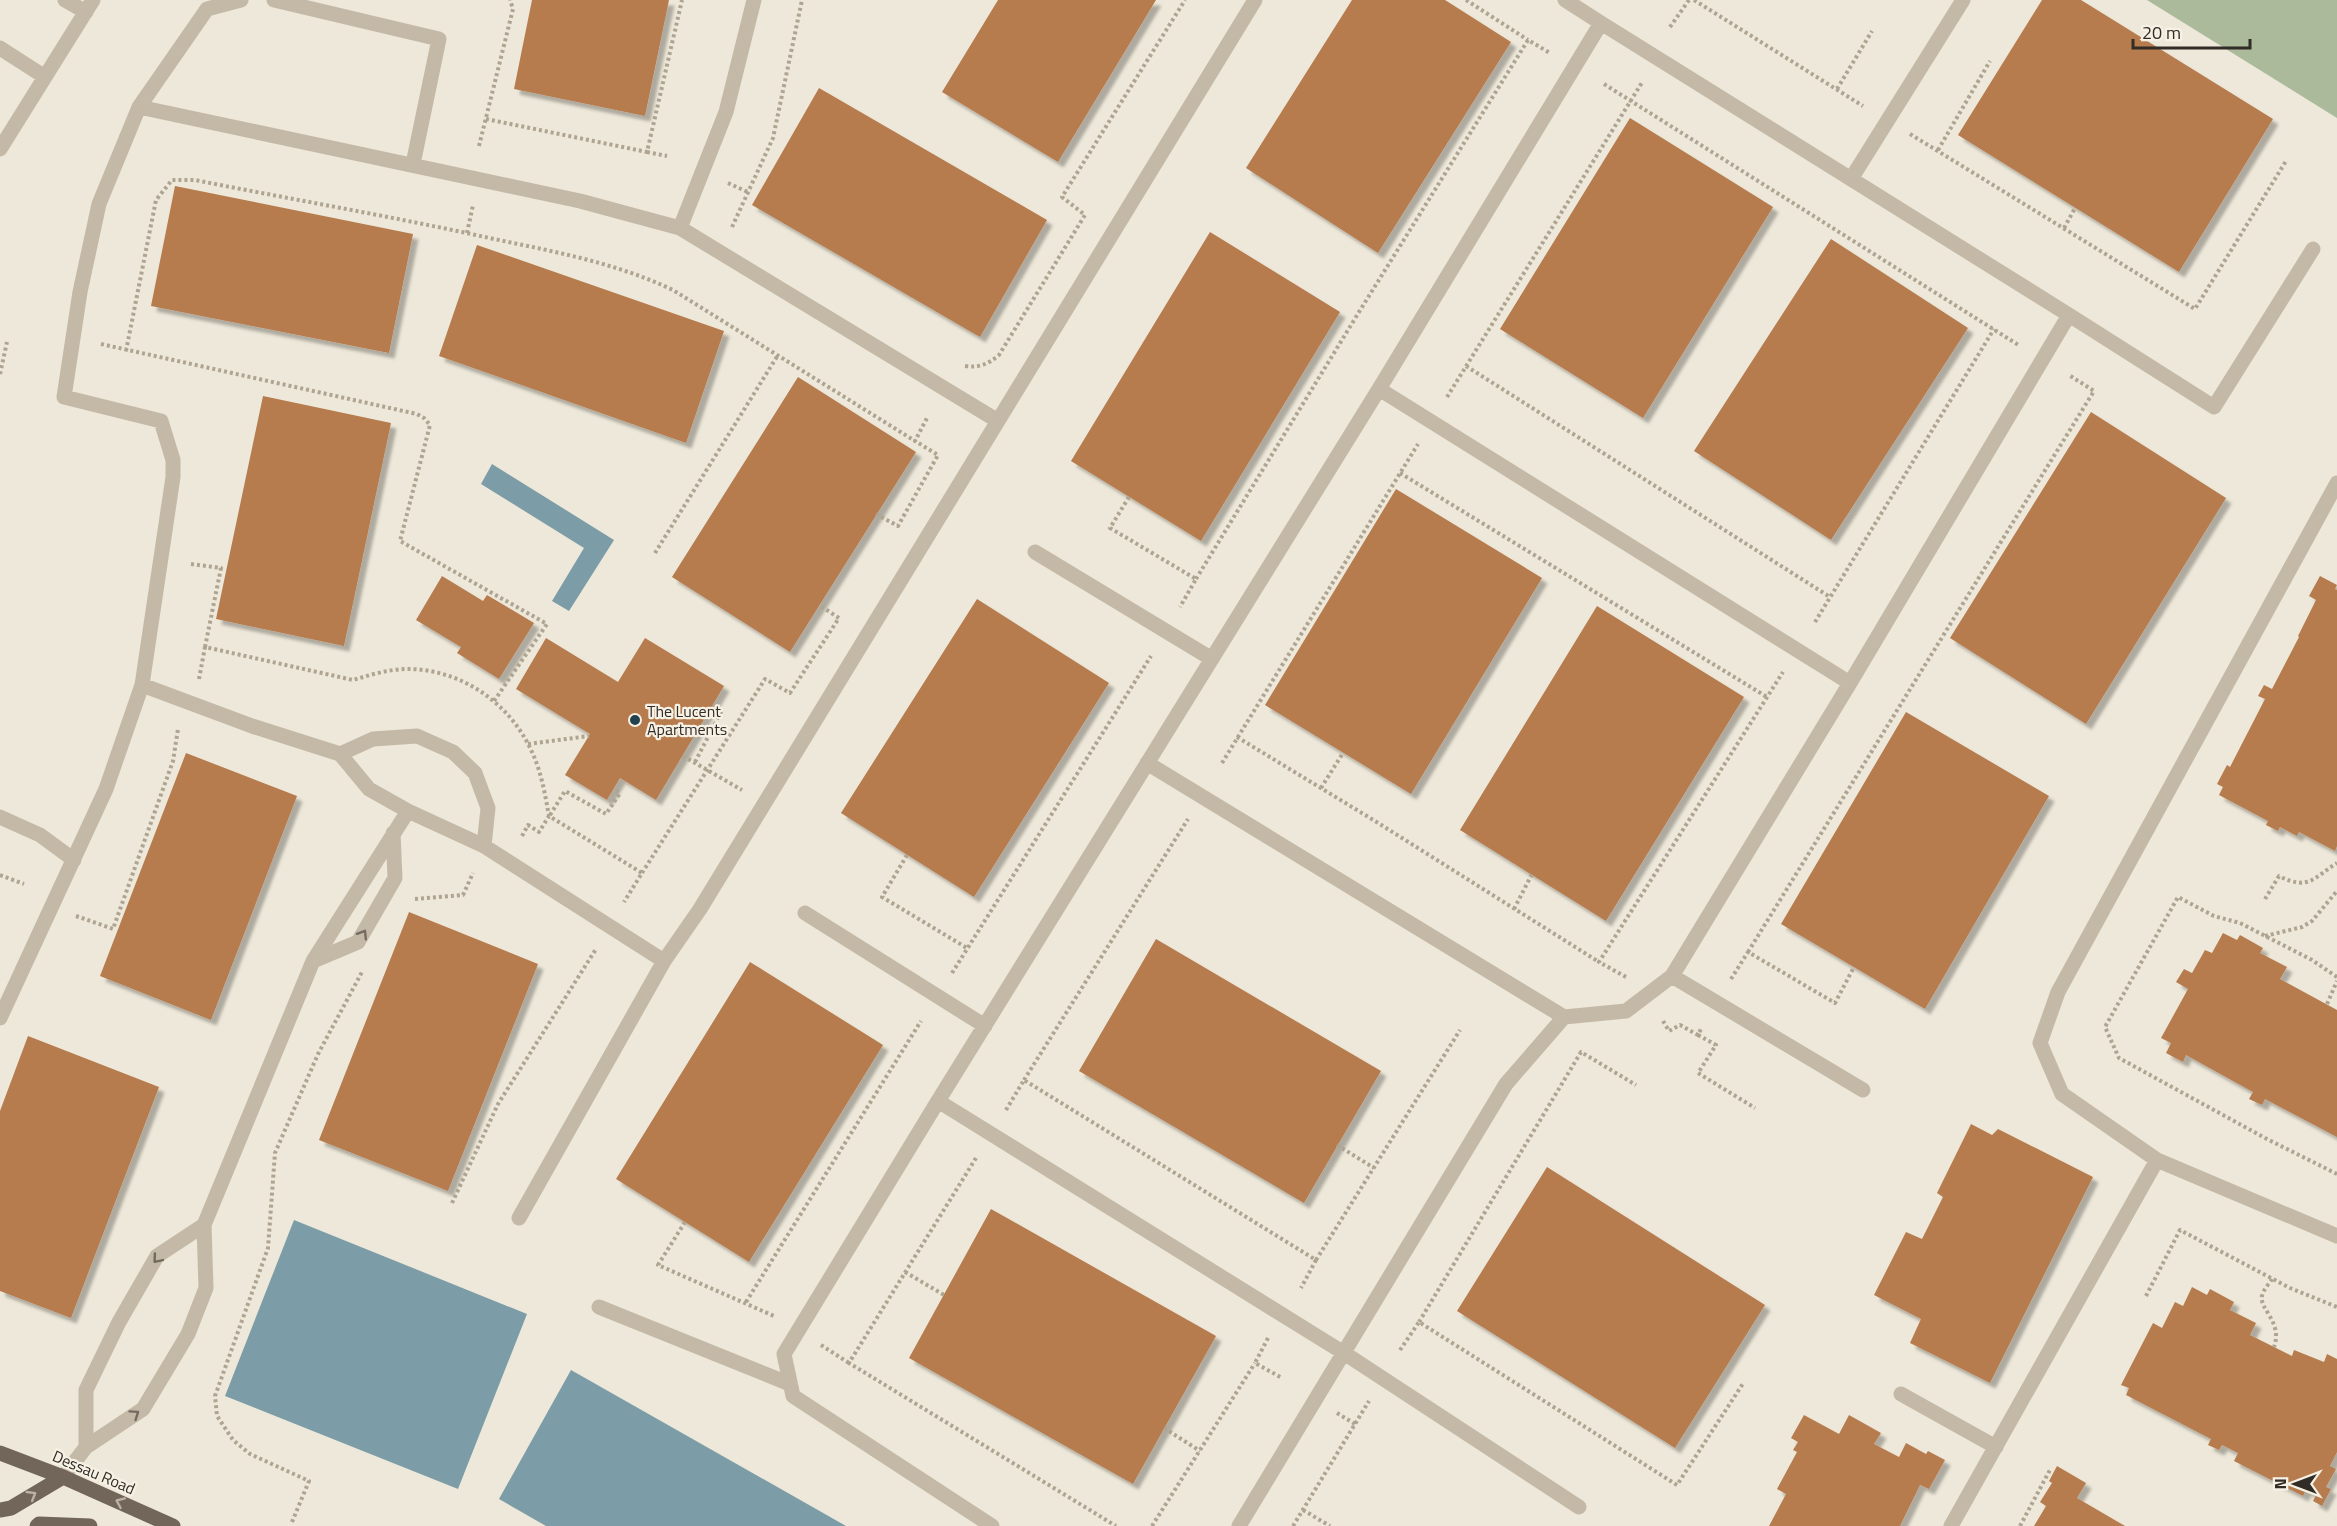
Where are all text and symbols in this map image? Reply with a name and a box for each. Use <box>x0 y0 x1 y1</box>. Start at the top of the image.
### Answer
scale bar <box>2133 12 2250 50</box>
text: 20 m <box>2142 19 2181 46</box>
place label: The Lucent Apartments <box>647 699 727 741</box>
marker: The Lucent Apartments <box>628 713 642 727</box>
one-way arrow <box>355 930 367 940</box>
one-way arrow <box>153 1252 164 1263</box>
one-way arrow <box>128 1411 139 1422</box>
street label: Dessau Road <box>49 1444 139 1500</box>
north arrow <box>2265 1454 2325 1514</box>
text: N <box>2268 1478 2292 1490</box>
one-way arrow <box>26 1491 36 1503</box>
one-way arrow <box>115 1498 126 1510</box>

